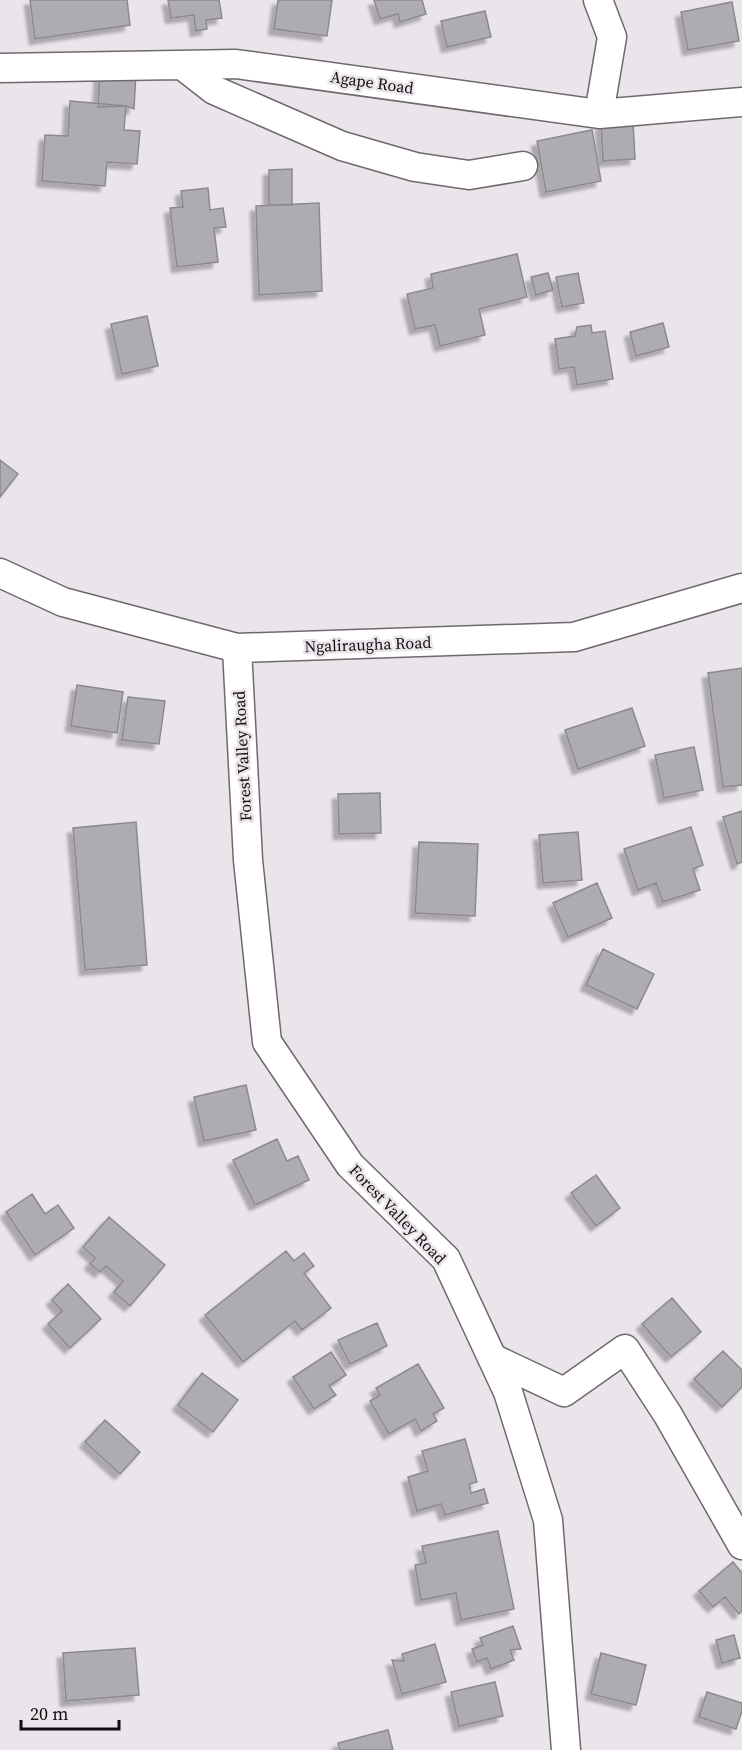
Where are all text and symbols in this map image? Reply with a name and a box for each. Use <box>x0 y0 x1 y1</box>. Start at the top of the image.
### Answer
street label: Agape Road <box>329 65 415 99</box>
street label: Ngaliraugha Road <box>304 631 432 657</box>
street label: Forest Valley Road <box>228 690 256 822</box>
street label: Forest Valley Road <box>345 1159 451 1269</box>
scale bar <box>21 1693 118 1731</box>
text: 20 m <box>30 1701 68 1726</box>

